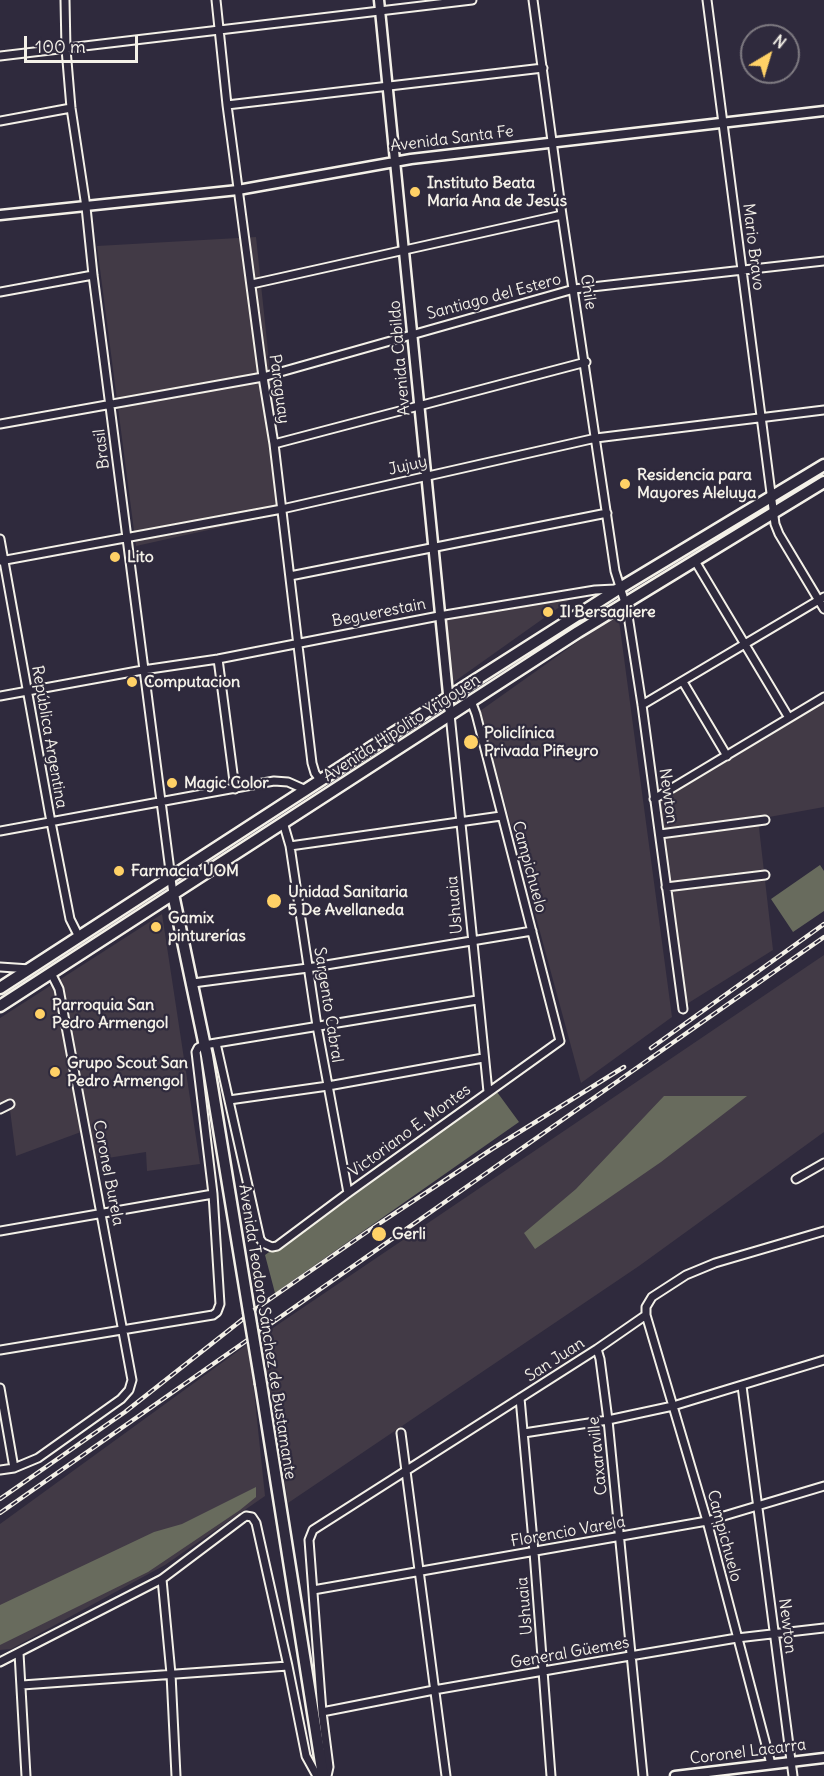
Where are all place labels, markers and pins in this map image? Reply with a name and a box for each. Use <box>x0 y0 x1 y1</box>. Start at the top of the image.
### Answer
place label: Instituto Beata María Ana de Jesús <box>427 173 567 211</box>
marker: Instituto Beata María Ana de Jesús <box>408 185 422 199</box>
place label: Residencia para Mayores Aleluya <box>637 465 756 503</box>
marker: Residencia para Mayores Aleluya <box>618 477 632 491</box>
place label: Lito <box>127 547 154 567</box>
marker: Lito <box>108 550 122 564</box>
place label: Il Bersagliere <box>560 602 656 622</box>
marker: Il Bersagliere <box>541 605 555 619</box>
place label: Computacion <box>144 672 240 692</box>
marker: Computacion <box>125 675 139 689</box>
place label: Policlínica Privada Piñeyro <box>484 723 598 761</box>
marker: Policlínica Privada Piñeyro <box>462 733 480 751</box>
place label: Magic Color <box>184 773 269 793</box>
marker: Magic Color <box>165 776 179 790</box>
place label: Farmacia UOM <box>131 861 239 881</box>
marker: Farmacia UOM <box>112 864 126 878</box>
place label: Unidad Sanitaria 5 De Avellaneda <box>288 882 408 920</box>
marker: Unidad Sanitaria 5 De Avellaneda <box>265 892 283 910</box>
place label: Gamix pinturerías <box>168 908 246 946</box>
marker: Gamix pinturerías <box>149 920 163 934</box>
place label: Parroquia San Pedro Armengol <box>52 995 168 1033</box>
marker: Parroquia San Pedro Armengol <box>33 1007 47 1021</box>
place label: Grupo Scout San Pedro Armengol <box>67 1053 188 1091</box>
marker: Grupo Scout San Pedro Armengol <box>48 1065 62 1079</box>
place label: Gerli <box>392 1224 426 1244</box>
marker: Gerli <box>370 1225 388 1243</box>

